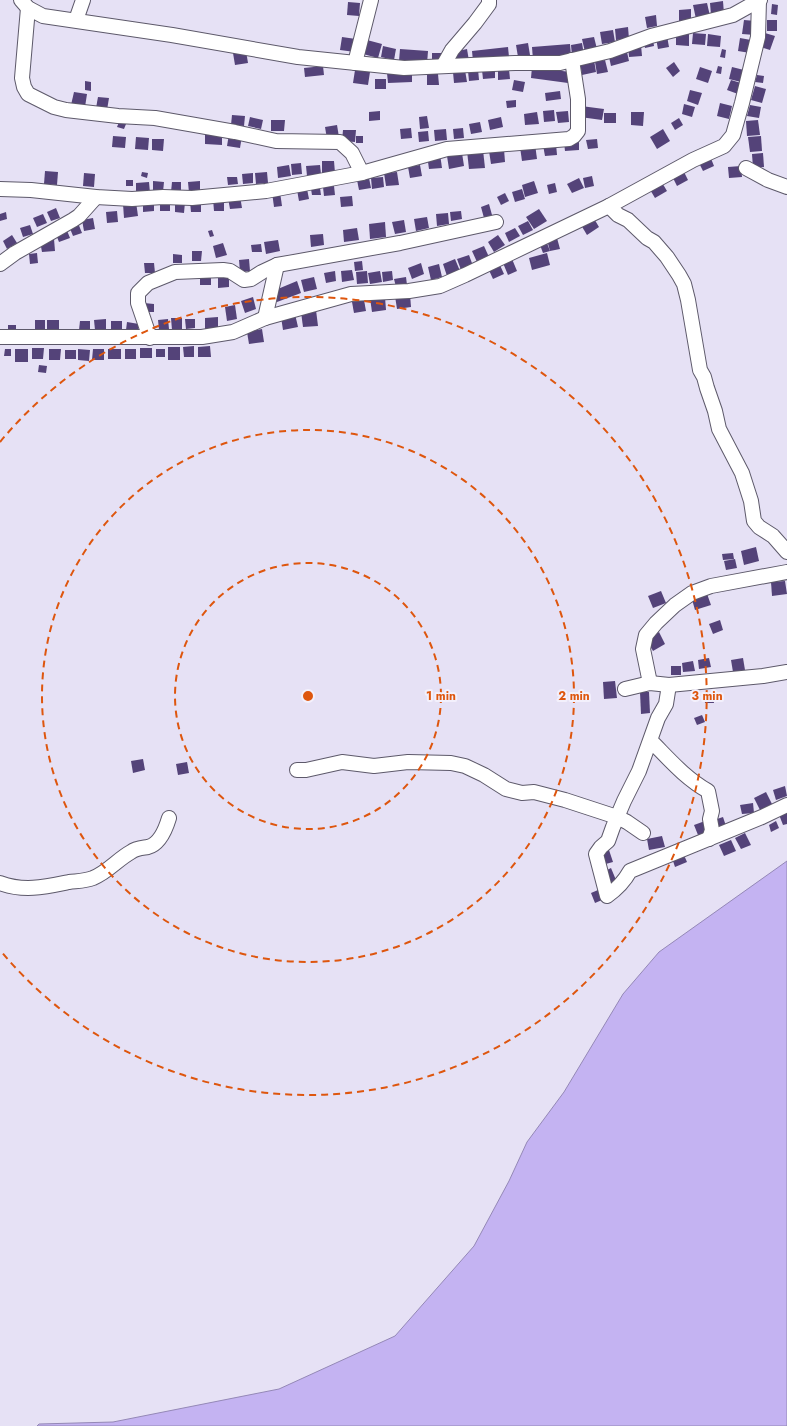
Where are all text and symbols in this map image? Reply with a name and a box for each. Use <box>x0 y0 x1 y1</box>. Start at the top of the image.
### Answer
text: 1 min <box>426 687 456 705</box>
text: 2 min <box>558 687 590 705</box>
text: 3 min <box>691 687 723 705</box>
centre of rings <box>301 689 315 703</box>

